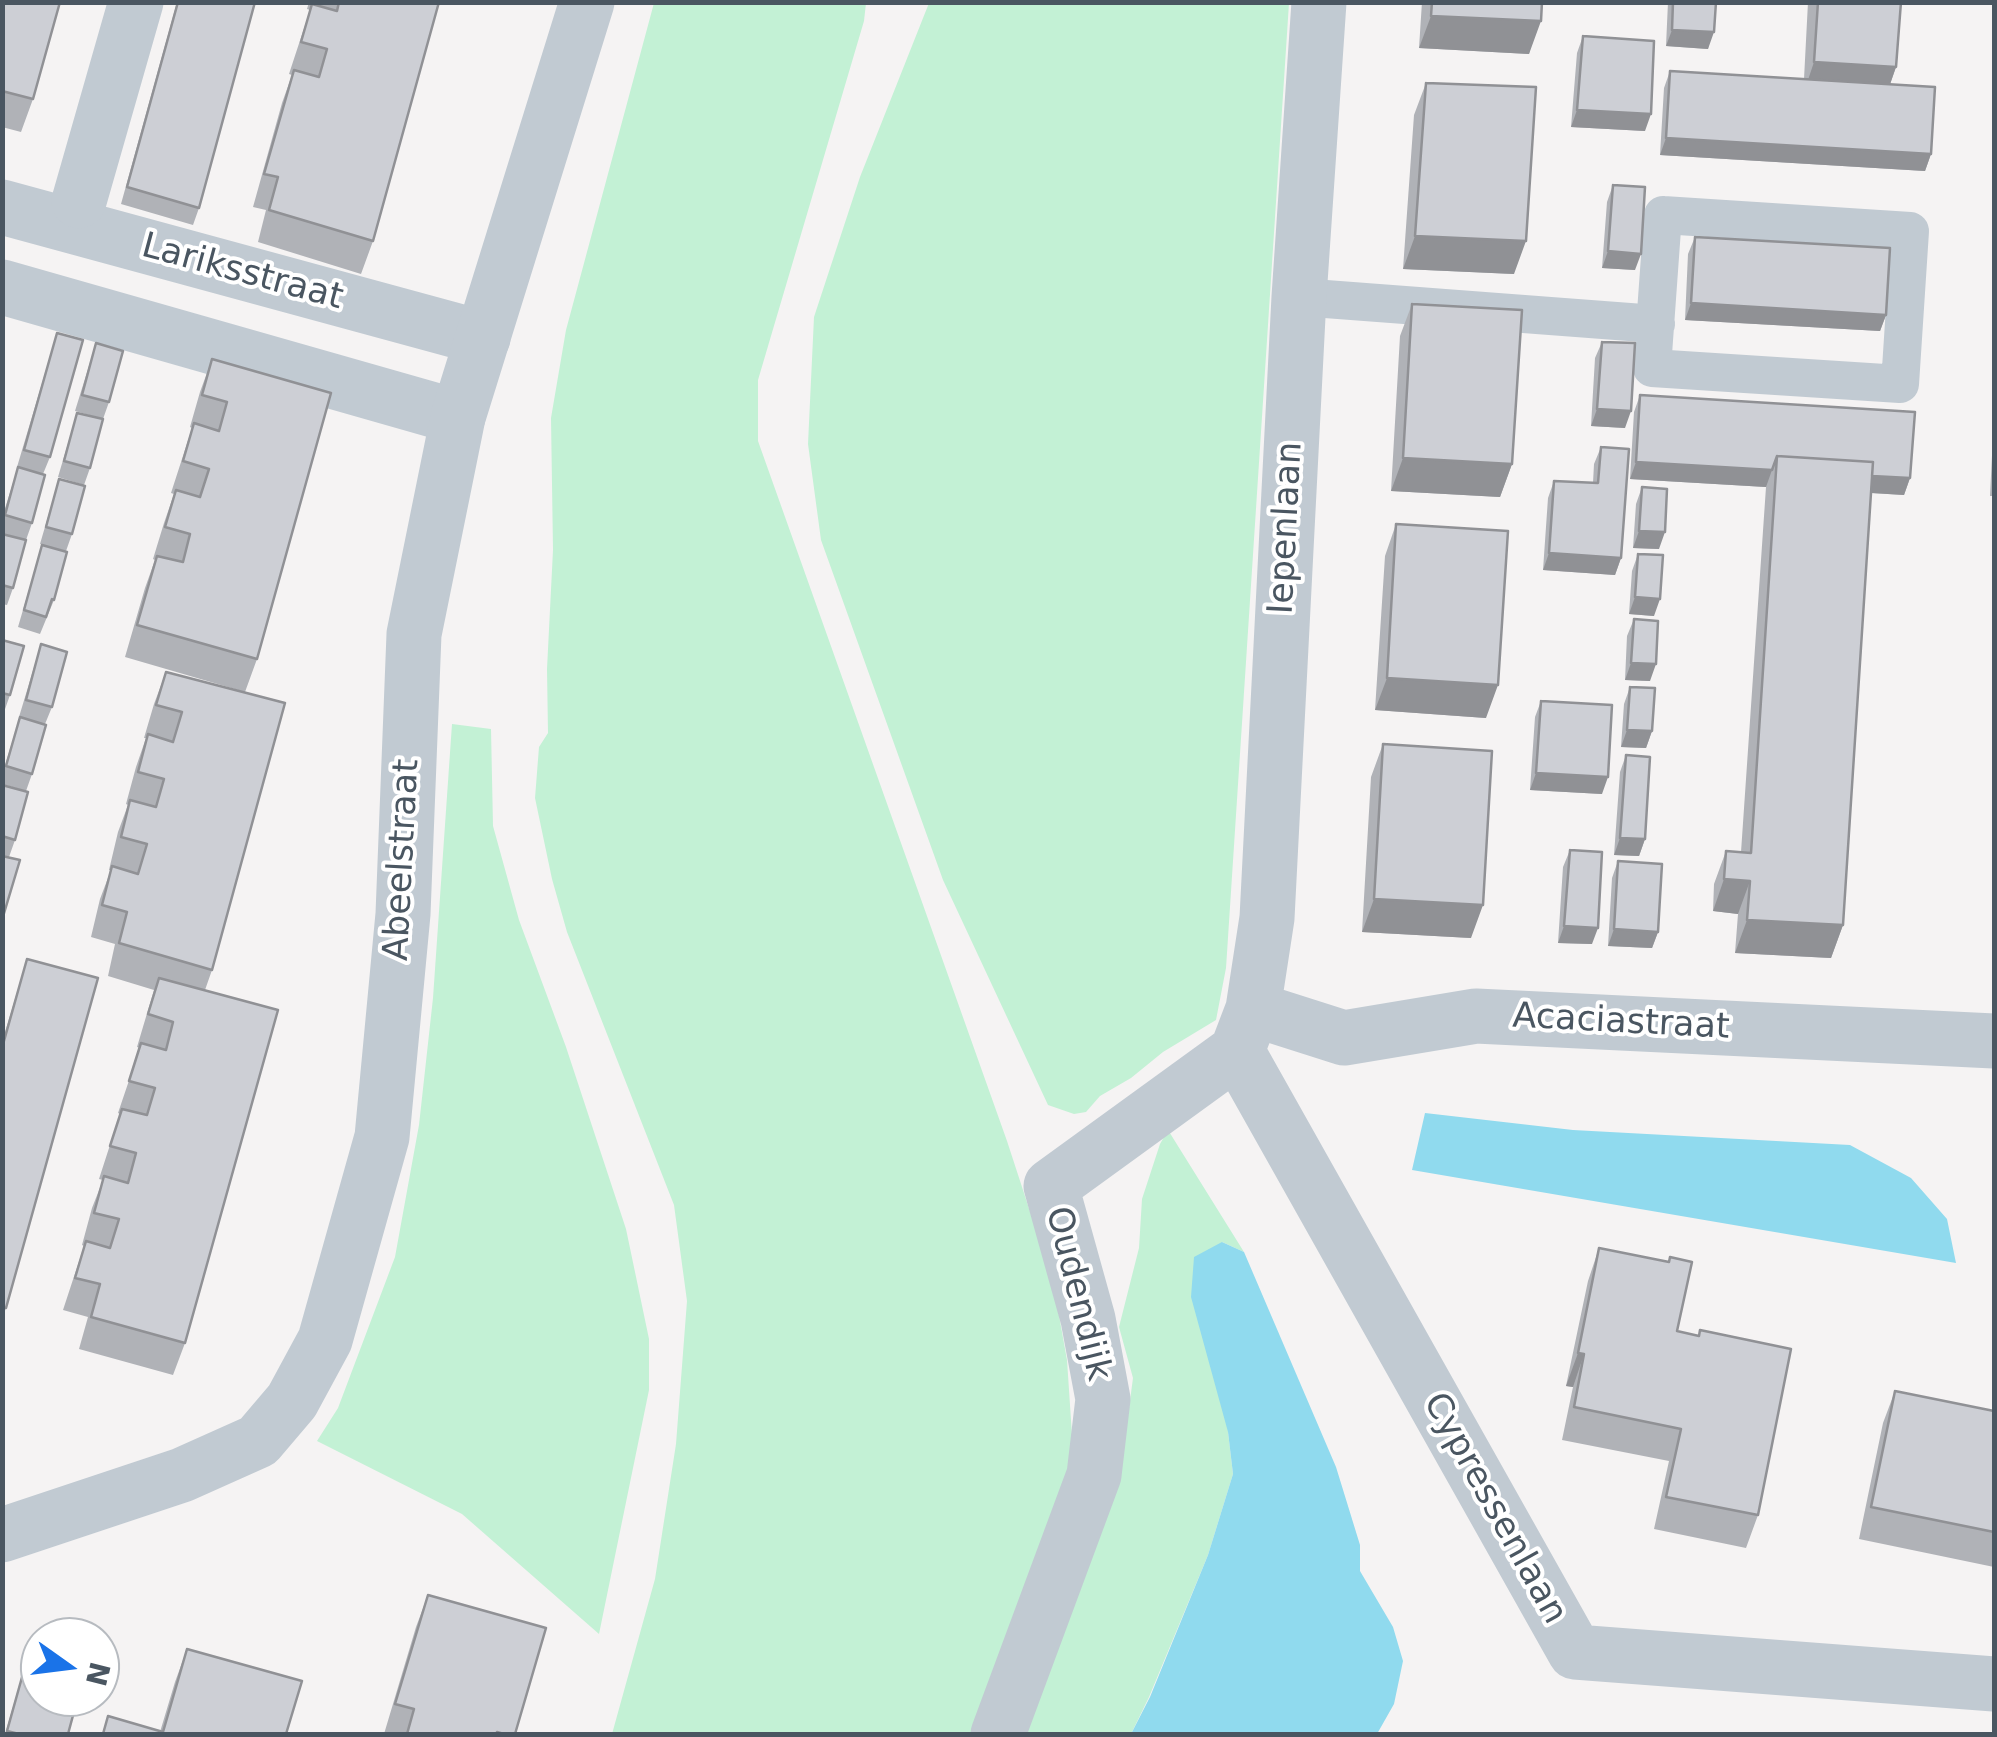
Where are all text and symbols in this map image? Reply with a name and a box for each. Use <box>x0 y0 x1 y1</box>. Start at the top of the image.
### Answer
street label: Lariksstraat <box>137 226 347 320</box>
street label: Iepenlaan <box>1262 441 1312 615</box>
street label: Abeelstraat <box>377 758 429 962</box>
street label: Acaciastraat <box>1511 996 1731 1050</box>
street label: Oudendijk <box>1035 1203 1119 1385</box>
street label: Cypressenlaan <box>1413 1386 1575 1632</box>
north arrow <box>20 1617 120 1717</box>
text: N <box>79 1659 116 1689</box>

